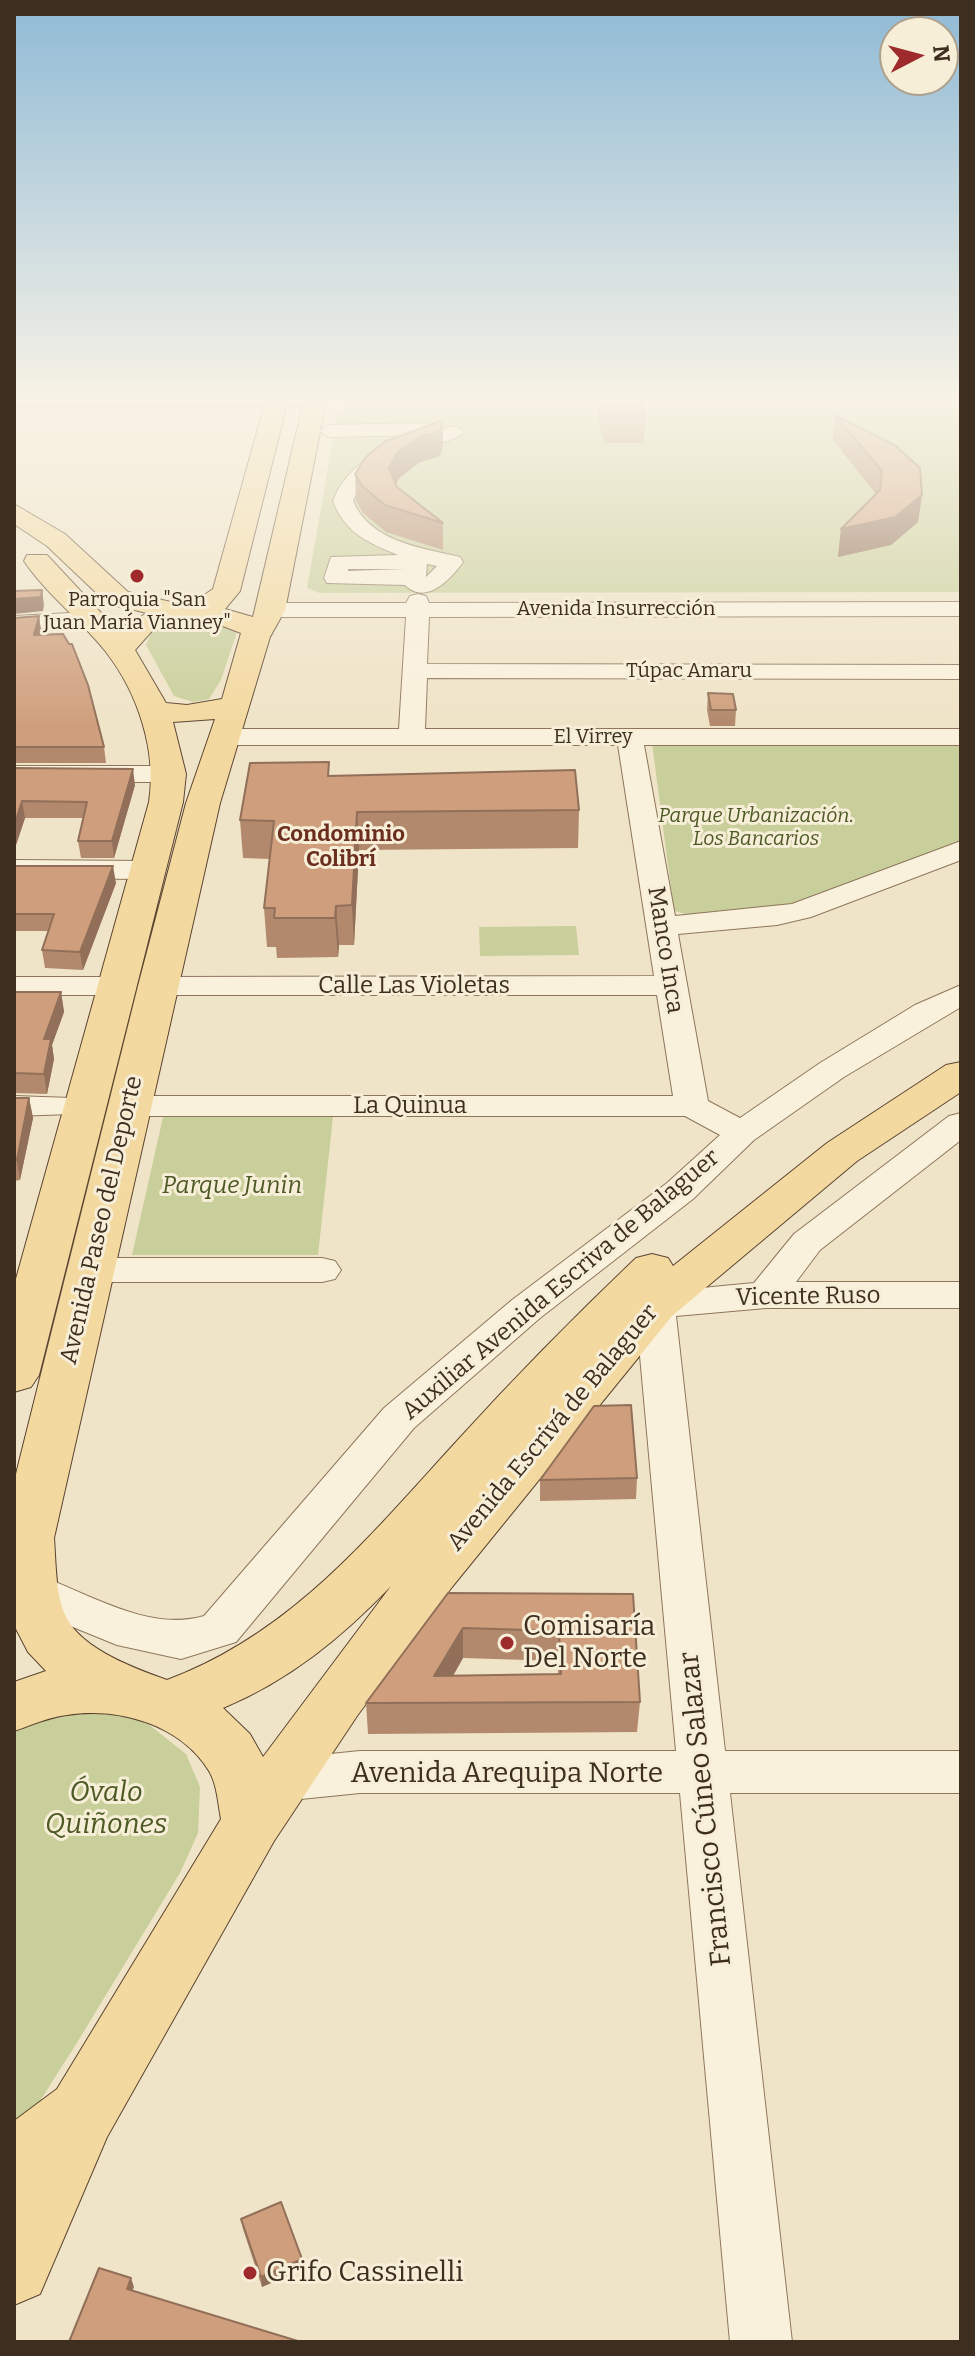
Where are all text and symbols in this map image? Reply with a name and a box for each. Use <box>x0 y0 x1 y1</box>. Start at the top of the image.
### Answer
north arrow <box>879 16 959 96</box>
text: N <box>927 44 956 63</box>
marker: Parroquia "San Juan María Vianney" <box>128 567 146 585</box>
place label: Parroquia "San Juan María Vianney" <box>43 588 231 635</box>
street label: Avenida Insurrección <box>516 597 716 621</box>
street label: Túpac Amaru <box>626 659 752 683</box>
street label: El Virrey <box>553 725 633 749</box>
park label: Parque Urbanización. Los Bancarios <box>658 804 854 851</box>
district label: Condominio Colibrí <box>277 822 405 874</box>
street label: Manco Inca <box>641 884 689 1016</box>
street label: Calle Las Violetas <box>318 972 510 1000</box>
street label: Avenida Paseo del Deporte <box>55 1073 149 1367</box>
street label: La Quinua <box>353 1092 467 1120</box>
street label: Auxiliar Avenida Escriva de Balaguer <box>396 1144 726 1426</box>
park label: Parque Junin <box>162 1172 302 1200</box>
street label: Vicente Ruso <box>735 1281 881 1313</box>
street label: Avenida Escrivá de Balaguer <box>442 1299 664 1557</box>
place label: Comisaría Del Norte <box>523 1610 655 1676</box>
marker: Comisaría Del Norte <box>498 1634 516 1652</box>
street label: Francisco Cúneo Salazar <box>673 1650 739 1968</box>
street label: Avenida Arequipa Norte <box>351 1757 663 1791</box>
park label: Óvalo Quiñones <box>45 1776 167 1842</box>
place label: Grifo Cassinelli <box>266 2256 464 2290</box>
marker: Grifo Cassinelli <box>241 2264 259 2282</box>

